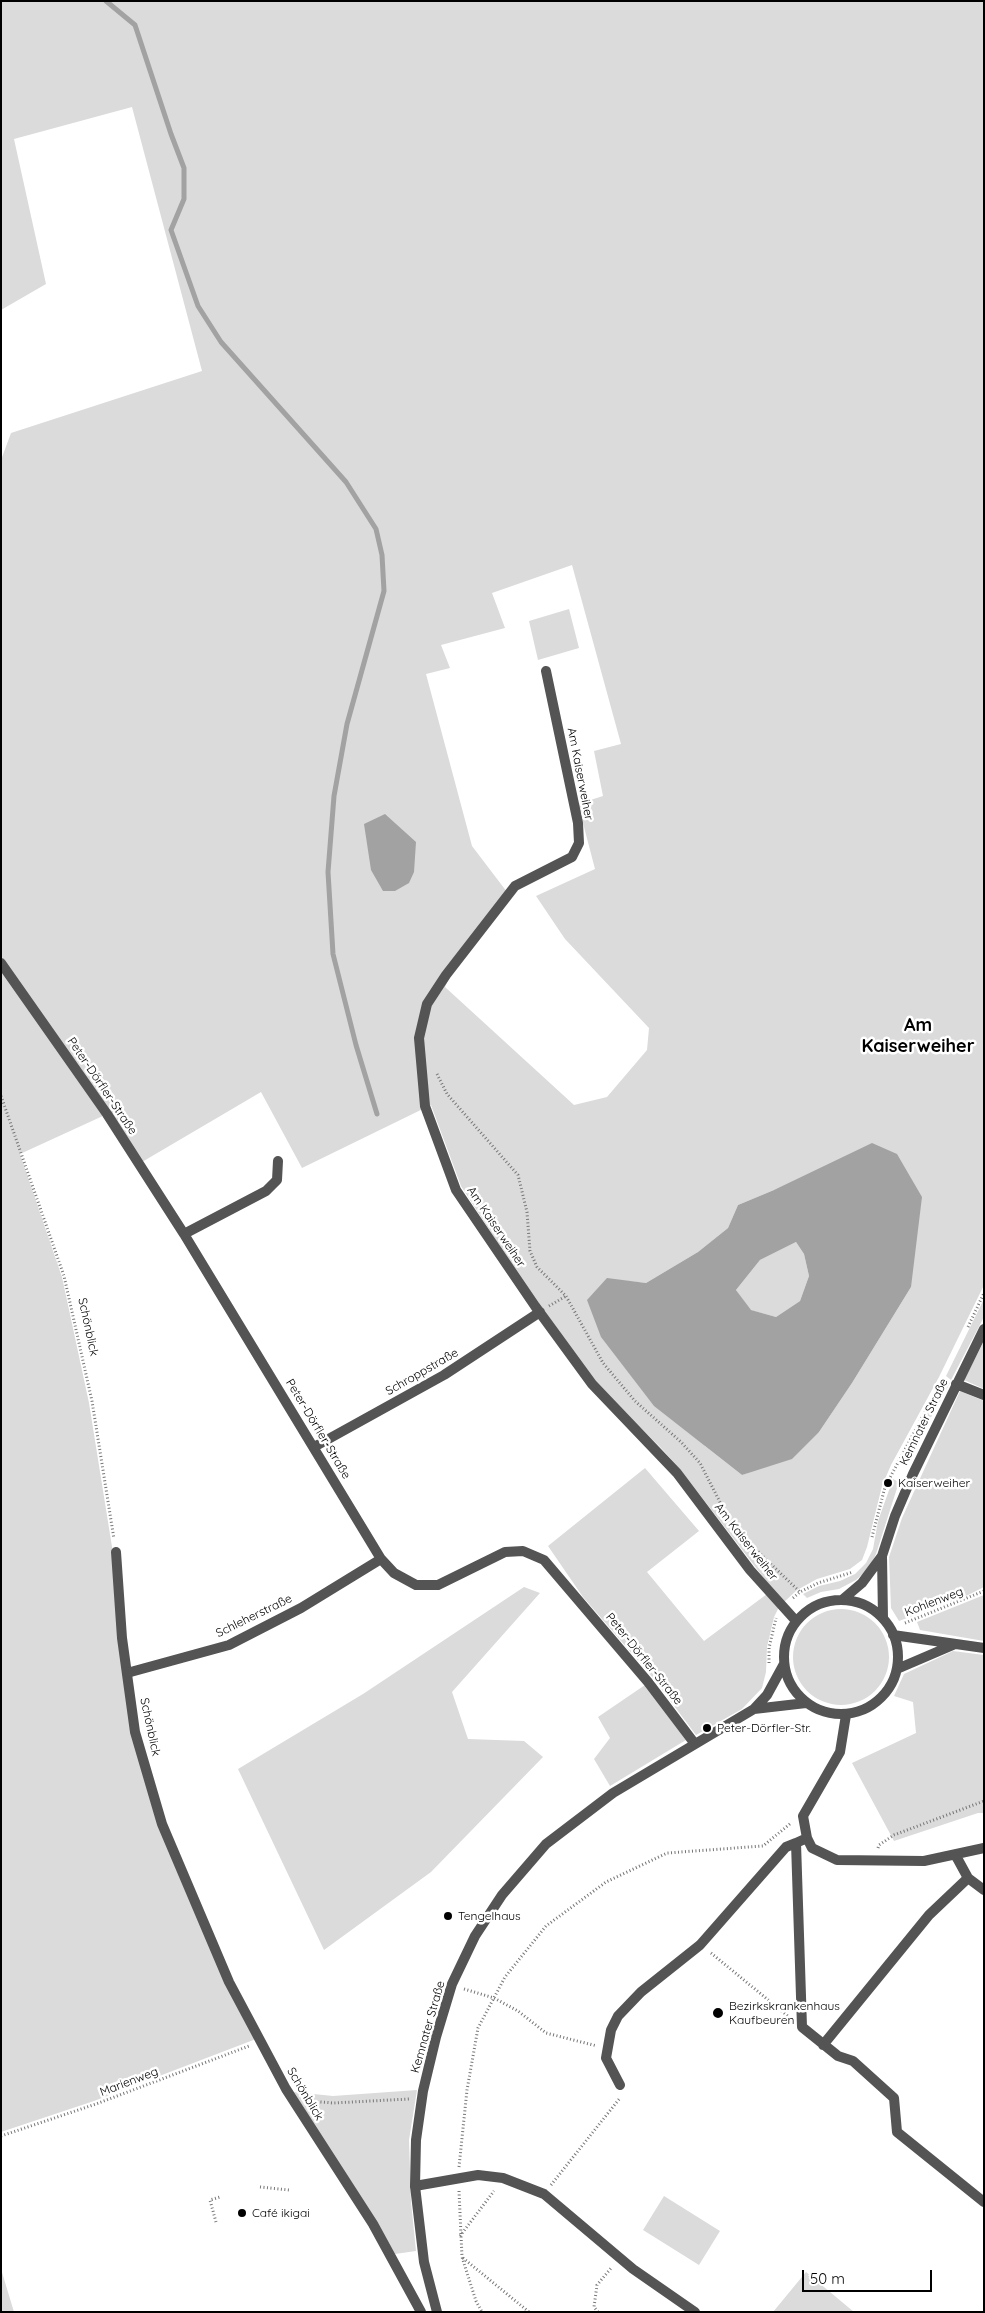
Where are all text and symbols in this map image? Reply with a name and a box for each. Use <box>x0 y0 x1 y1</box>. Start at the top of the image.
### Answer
street label: Am Kaiserweiher <box>564 726 596 822</box>
district label: Am Kaiserweiher <box>861 1015 975 1058</box>
street label: Peter-Dörfler-Straße <box>64 1035 140 1137</box>
street label: Am Kaiserweiher <box>464 1184 528 1270</box>
street label: Schönblick <box>75 1297 101 1357</box>
street label: Schroppstraße <box>383 1345 461 1399</box>
street label: Peter-Dörfler-Straße <box>282 1376 354 1482</box>
street label: Kemnater Straße <box>897 1376 951 1468</box>
place label: Kaiserweiher <box>898 1476 970 1490</box>
marker: Kaiserweiher <box>882 1477 894 1489</box>
street label: Am Kaiserweiher <box>711 1500 781 1584</box>
street label: Kohlenweg <box>903 1584 965 1620</box>
street label: Schleherstraße <box>214 1591 294 1641</box>
street label: Peter-Dörfler-Straße <box>602 1610 686 1708</box>
street label: Schönblick <box>137 1697 163 1757</box>
place label: Peter-Dörfler-Str. <box>717 1721 811 1735</box>
marker: Peter-Dörfler-Str. <box>701 1722 713 1734</box>
place label: Tengelhaus <box>458 1909 521 1923</box>
marker: Tengelhaus <box>442 1910 454 1922</box>
street label: Kemnater Straße <box>408 1979 448 2075</box>
place label: Bezirkskrankenhaus Kaufbeuren <box>729 1999 840 2027</box>
marker: Bezirkskrankenhaus Kaufbeuren <box>711 2006 725 2020</box>
street label: Marienweg <box>98 2064 160 2100</box>
street label: Schönblick <box>284 2065 326 2123</box>
place label: Café ikigai <box>252 2206 310 2220</box>
marker: Café ikigai <box>236 2207 248 2219</box>
scale bar <box>805 2260 935 2292</box>
text: 50 m <box>810 2269 845 2288</box>

